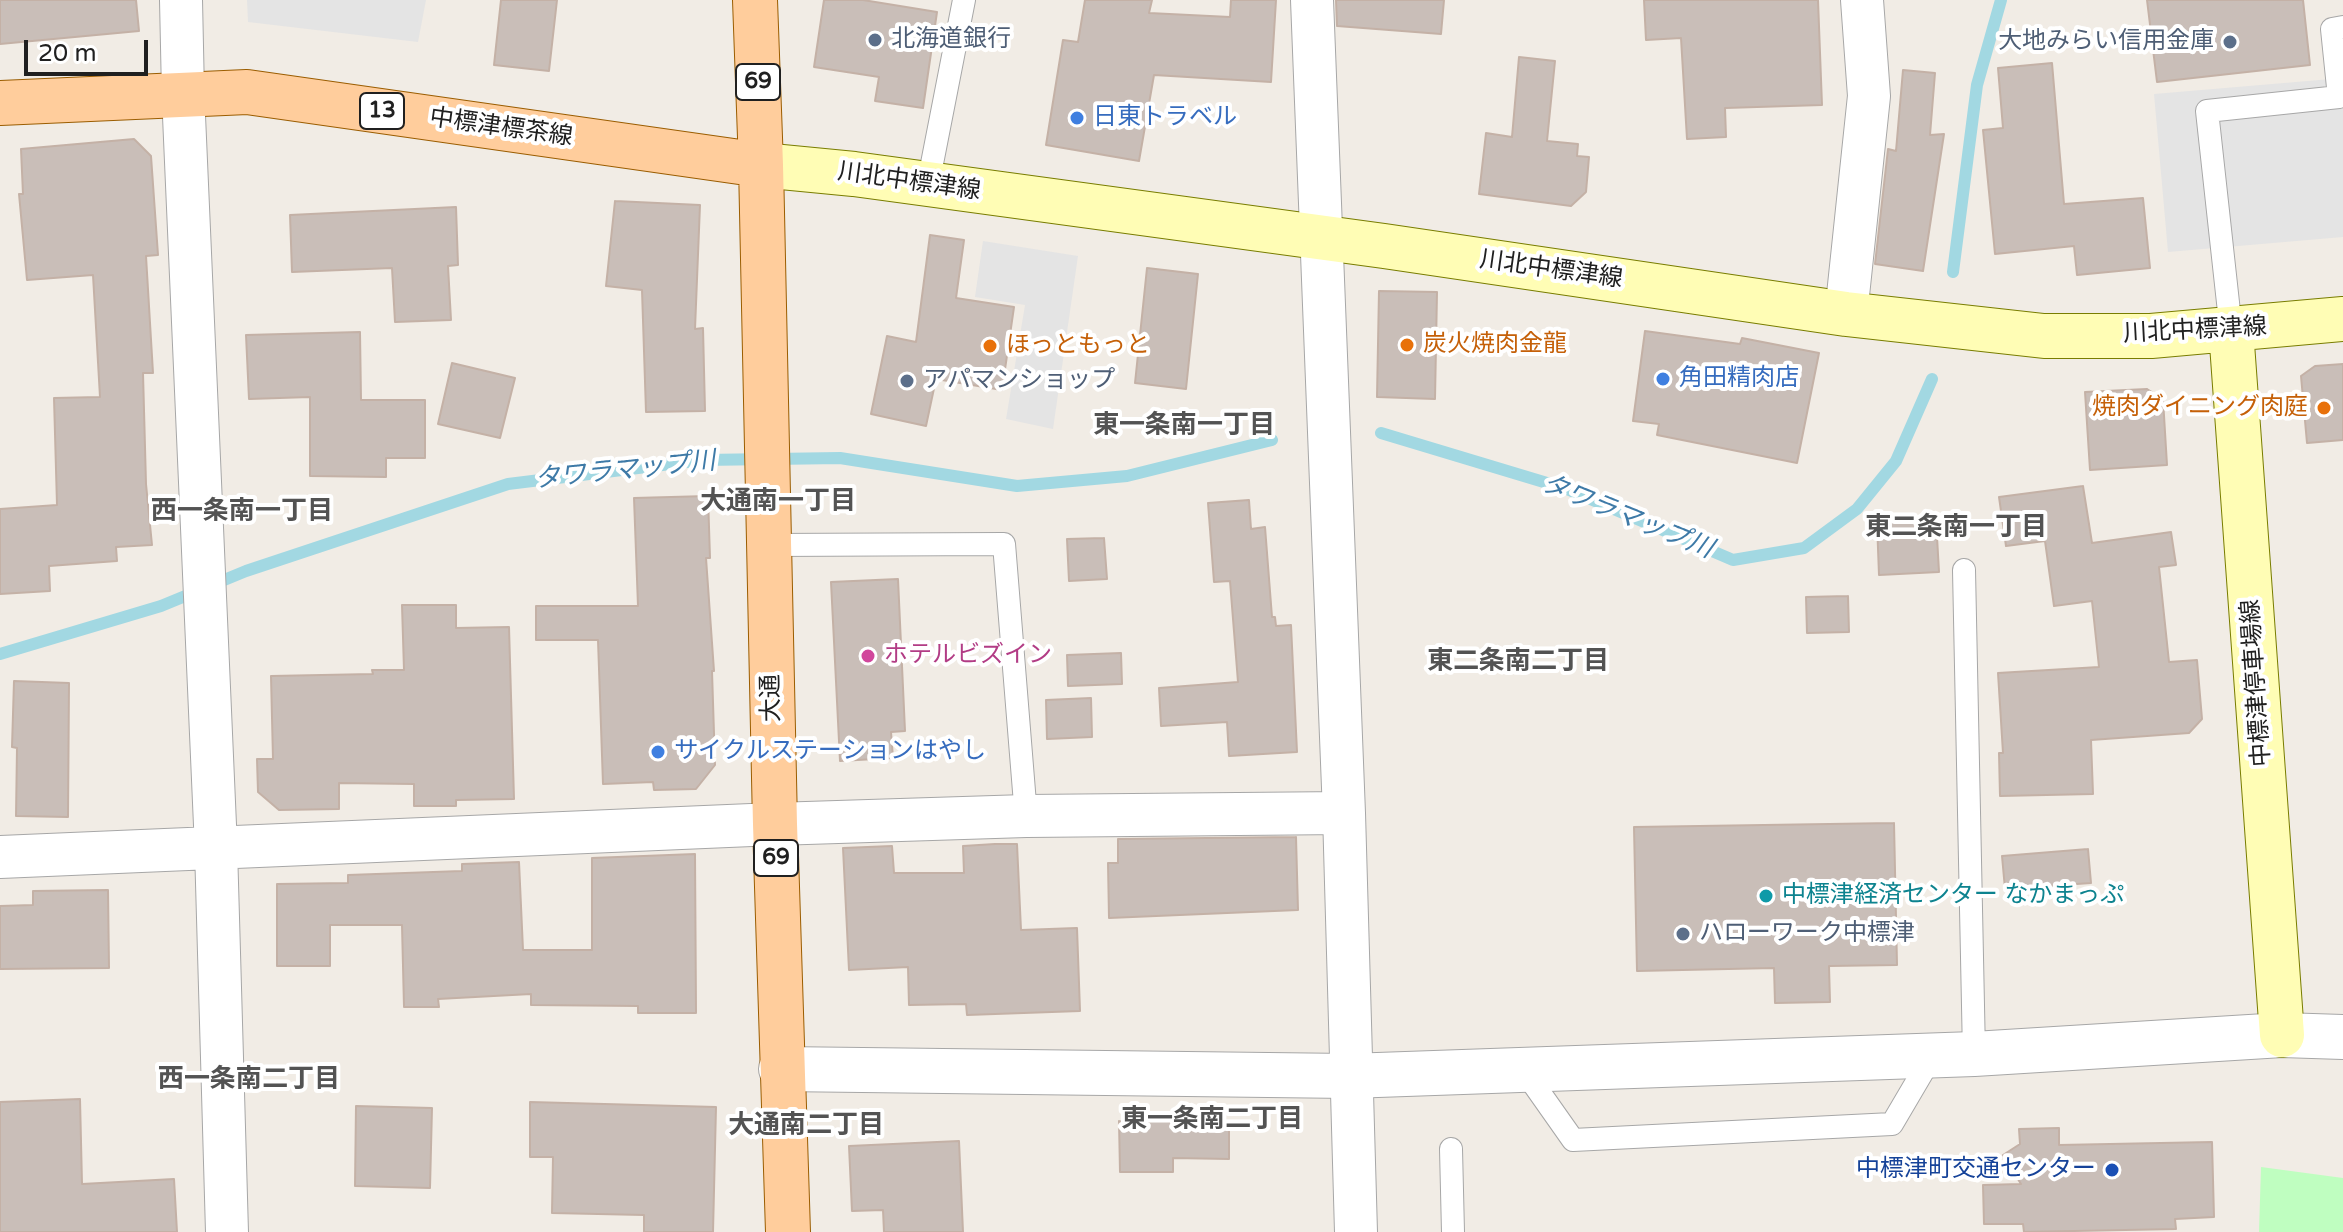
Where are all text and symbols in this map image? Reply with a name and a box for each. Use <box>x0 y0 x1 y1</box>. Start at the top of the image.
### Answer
scale bar <box>28 24 152 74</box>
place label: 北海道銀行 <box>891 26 1011 54</box>
place label: 大地みらい信用金庫 <box>1998 28 2214 56</box>
marker: 北海道銀行 <box>866 31 884 49</box>
marker: 大地みらい信用金庫 <box>2221 33 2239 51</box>
text: 20 m <box>38 39 96 68</box>
road number: 69 <box>736 64 780 100</box>
road number: 13 <box>360 93 404 129</box>
street label: 中標津標茶線 <box>428 104 574 152</box>
place label: 日東トラベル <box>1093 104 1237 132</box>
marker: 日東トラベル <box>1068 109 1086 127</box>
street label: 川北中標津線 <box>836 158 982 206</box>
street label: 川北中標津線 <box>1478 246 1624 294</box>
street label: 川北中標津線 <box>2122 313 2268 349</box>
place label: 炭火焼肉金龍 <box>1423 331 1567 359</box>
place label: ほっともっと <box>1006 332 1150 360</box>
marker: 炭火焼肉金龍 <box>1398 336 1416 354</box>
marker: ほっともっと <box>981 337 999 355</box>
place label: 角田精肉店 <box>1679 365 1799 393</box>
place label: アパマンショップ <box>923 367 1115 395</box>
marker: 角田精肉店 <box>1654 370 1672 388</box>
marker: アパマンショップ <box>898 372 916 390</box>
place label: 焼肉ダイニング肉庭 <box>2092 394 2308 422</box>
marker: 焼肉ダイニング肉庭 <box>2315 399 2333 417</box>
district label: 東一条南一丁目 <box>1093 410 1275 442</box>
water label: タワラマップ川 <box>533 446 717 496</box>
water label: タワラマップ川 <box>1537 468 1717 566</box>
district label: 大通南一丁目 <box>700 486 856 518</box>
district label: 西一条南一丁目 <box>151 496 333 528</box>
district label: 東二条南一丁目 <box>1865 512 2047 544</box>
street label: 中標津停車場線 <box>2237 598 2277 768</box>
place label: ホテルビズイン <box>884 642 1052 670</box>
district label: 東二条南二丁目 <box>1427 646 1609 678</box>
marker: ホテルビズイン <box>859 647 877 665</box>
street label: 大通 <box>757 674 787 722</box>
place label: サイクルステーションはやし <box>674 738 986 766</box>
marker: サイクルステーションはやし <box>649 743 667 761</box>
road number: 69 <box>754 840 798 876</box>
place label: 中標津経済センター なかまっぷ <box>1782 882 2124 910</box>
marker: 中標津経済センター なかまっぷ <box>1757 887 1775 905</box>
place label: ハローワーク中標津 <box>1699 920 1915 948</box>
marker: ハローワーク中標津 <box>1674 925 1692 943</box>
district label: 西一条南二丁目 <box>158 1064 340 1096</box>
district label: 東一条南二丁目 <box>1121 1104 1303 1136</box>
district label: 大通南二丁目 <box>728 1110 884 1142</box>
place label: 中標津町交通センター <box>1856 1156 2096 1184</box>
marker: 中標津町交通センター <box>2103 1161 2121 1179</box>

